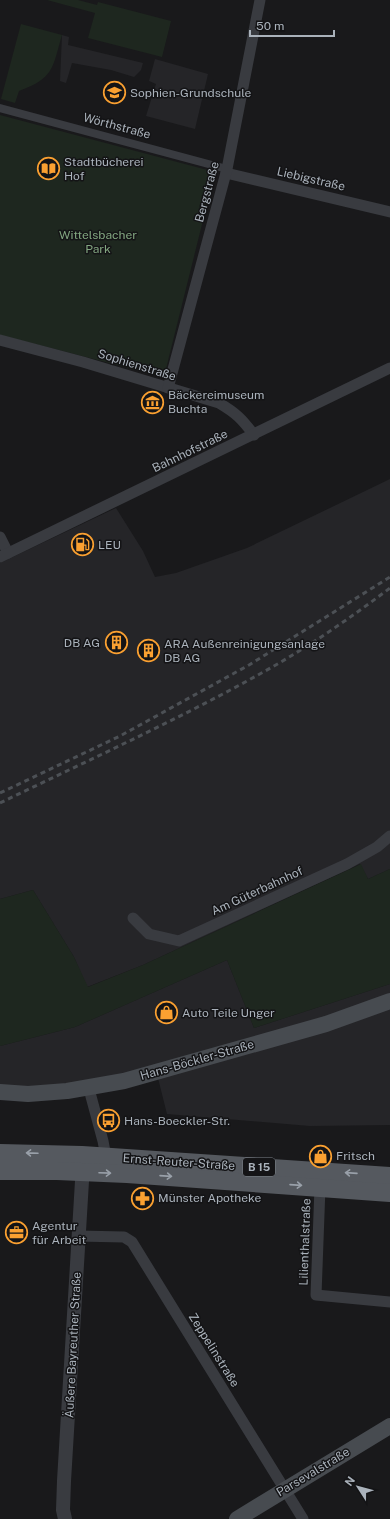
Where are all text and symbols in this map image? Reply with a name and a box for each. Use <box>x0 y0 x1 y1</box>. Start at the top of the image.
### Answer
scale bar <box>250 12 334 38</box>
text: 50 m <box>256 19 284 33</box>
school or university icon: Sophien-Grundschule <box>101 80 127 106</box>
place label: Sophien-Grundschule <box>130 86 252 100</box>
street label: Wörthstraße <box>82 110 152 142</box>
place label: Stadtbücherei Hof <box>64 155 144 183</box>
library icon: Stadtbücherei Hof <box>35 156 61 182</box>
street label: Bergstraße <box>192 160 222 224</box>
street label: Liebigstraße <box>275 164 347 194</box>
park label: Wittelsbacher Park <box>59 228 137 256</box>
street label: Sophienstraße <box>96 346 178 384</box>
place label: Bäckereimuseum Buchta <box>168 388 264 416</box>
museum icon: Bäckereimuseum Buchta <box>140 389 166 415</box>
street label: Bahnhofstraße <box>150 427 230 475</box>
fuel station icon: LEU <box>69 532 95 558</box>
place label: LEU <box>98 538 121 552</box>
building icon: DB AG <box>103 630 129 656</box>
place label: DB AG <box>64 636 100 650</box>
place label: ARA Außenreinigungsanlage DB AG <box>164 637 325 665</box>
building icon: ARA Außenreinigungsanlage DB AG <box>135 638 161 664</box>
street label: Am Güterbahnhof <box>209 864 305 918</box>
shop icon: Auto Teile Unger <box>153 1000 179 1026</box>
place label: Auto Teile Unger <box>182 1006 275 1020</box>
street label: Hans-Böckler-Straße <box>138 1037 256 1083</box>
bus stop icon: Hans-Boeckler-Str. <box>96 1108 122 1134</box>
place label: Hans-Boeckler-Str. <box>124 1114 230 1128</box>
shop icon: Fritsch <box>308 1143 334 1169</box>
place label: Fritsch <box>336 1149 375 1163</box>
one-way arrow <box>26 1150 39 1157</box>
street label: Ernst-Reuter-Straße <box>122 1151 236 1173</box>
road number: B 15 <box>243 1158 275 1176</box>
one-way arrow <box>98 1169 111 1176</box>
one-way arrow <box>345 1170 358 1177</box>
one-way arrow <box>159 1173 172 1180</box>
one-way arrow <box>289 1182 302 1189</box>
pharmacy icon: Münster Apotheke <box>129 1185 155 1211</box>
place label: Münster Apotheke <box>158 1191 261 1205</box>
street label: Lilienthalstraße <box>296 1198 314 1286</box>
place label: Agentur für Arbeit <box>32 1219 87 1247</box>
office icon: Agentur für Arbeit <box>4 1220 30 1246</box>
street label: Äußere Bayreuther Straße <box>62 1271 84 1418</box>
street label: Zeppelinstraße <box>186 1310 242 1390</box>
street label: Parsevalstraße <box>274 1444 352 1499</box>
north arrow <box>338 1467 378 1507</box>
text: N <box>343 1474 357 1488</box>

